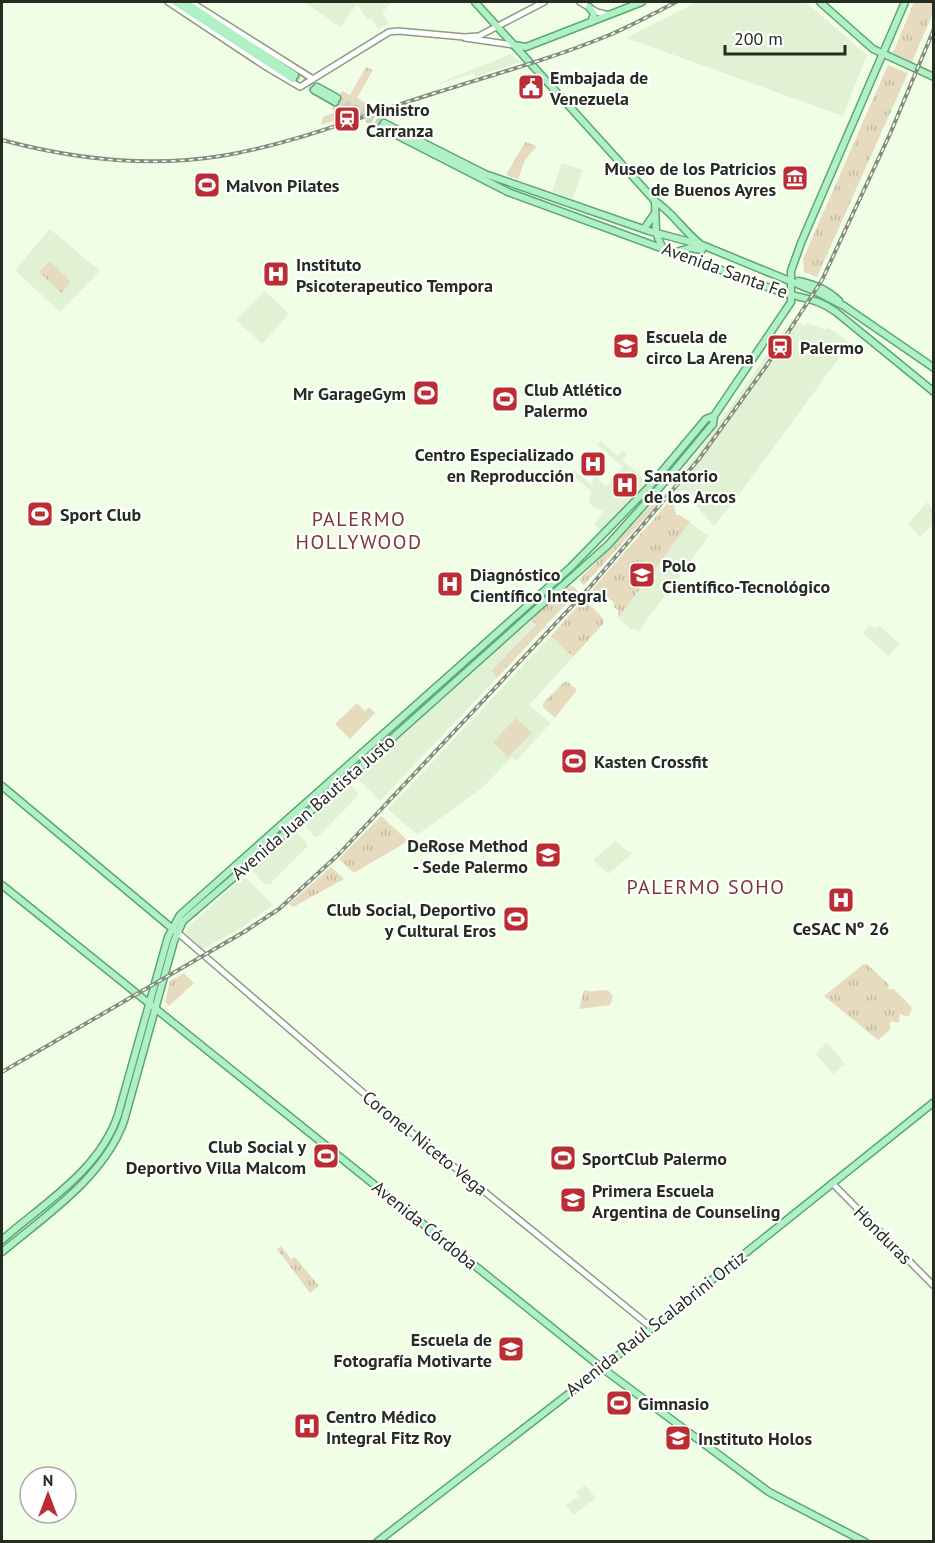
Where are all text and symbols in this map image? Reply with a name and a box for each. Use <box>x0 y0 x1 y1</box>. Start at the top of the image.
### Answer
scale bar <box>725 18 845 56</box>
text: 200 m <box>734 27 783 50</box>
place label: Embajada de Venezuela <box>549 66 648 110</box>
public building icon: Embajada de Venezuela <box>516 72 546 102</box>
place label: Ministro Carranza <box>366 98 433 142</box>
station icon: Ministro Carranza <box>332 104 362 134</box>
place label: Museo de los Patricios de Buenos Ayres <box>604 157 776 201</box>
museum icon: Museo de los Patricios de Buenos Ayres <box>780 163 810 193</box>
sports icon: Malvon Pilates <box>192 170 222 200</box>
place label: Malvon Pilates <box>226 174 340 197</box>
street label: Avenida Santa Fe <box>659 237 791 303</box>
place label: Instituto Psicoterapeutico Tempora <box>296 253 493 297</box>
hospital icon: Instituto Psicoterapeutico Tempora <box>261 259 291 289</box>
place label: Escuela de circo La Arena <box>646 325 754 369</box>
school or university icon: Escuela de circo La Arena <box>611 331 641 361</box>
station icon: Palermo <box>765 332 795 362</box>
place label: Palermo <box>800 336 864 359</box>
sports icon: Mr GarageGym <box>411 378 441 408</box>
place label: Club Atlético Palermo <box>524 378 622 422</box>
place label: Mr GarageGym <box>293 382 406 405</box>
sports icon: Club Atlético Palermo <box>490 384 520 414</box>
place label: Centro Especializado en Reproducción <box>415 443 574 487</box>
hospital icon: Centro Especializado en Reproducción <box>578 449 608 479</box>
place label: Sanatorio de los Arcos <box>644 464 736 508</box>
hospital icon: Sanatorio de los Arcos <box>610 470 640 500</box>
sports icon: Sport Club <box>25 499 55 529</box>
place label: Sport Club <box>60 503 141 526</box>
district label: PALERMO HOLLYWOOD <box>296 506 422 555</box>
place label: Polo Científico-Tecnológico <box>662 554 830 598</box>
school or university icon: Polo Científico-Tecnológico <box>627 560 657 590</box>
place label: Diagnóstico Científico Integral <box>470 563 608 607</box>
hospital icon: Diagnóstico Científico Integral <box>435 569 465 599</box>
street label: Avenida Juan Bautista Justo <box>226 730 400 884</box>
sports icon: Kasten Crossfit <box>559 746 589 776</box>
place label: Kasten Crossfit <box>594 750 709 773</box>
place label: DeRose Method - Sede Palermo <box>407 834 528 878</box>
school or university icon: DeRose Method - Sede Palermo <box>533 840 563 870</box>
district label: PALERMO SOHO <box>627 874 785 900</box>
hospital icon: CeSAC Nº 26 <box>826 885 856 915</box>
place label: Club Social, Deportivo y Cultural Eros <box>327 898 496 942</box>
sports icon: Club Social, Deportivo y Cultural Eros <box>501 904 531 934</box>
place label: CeSAC Nº 26 <box>793 917 889 940</box>
street label: Coronel Niceto Vega <box>358 1085 492 1201</box>
place label: Club Social y Deportivo Villa Malcom <box>126 1135 306 1179</box>
sports icon: Club Social y Deportivo Villa Malcom <box>311 1141 341 1171</box>
sports icon: SportClub Palermo <box>548 1143 578 1173</box>
place label: SportClub Palermo <box>582 1147 727 1170</box>
street label: Avenida Córdoba <box>368 1175 482 1275</box>
place label: Primera Escuela Argentina de Counseling <box>592 1179 780 1223</box>
school or university icon: Primera Escuela Argentina de Counseling <box>558 1185 588 1215</box>
street label: Honduras <box>849 1201 917 1269</box>
street label: Avenida Raúl Scalabrini Ortiz <box>561 1245 751 1401</box>
place label: Escuela de Fotografía Motivarte <box>333 1328 492 1372</box>
school or university icon: Escuela de Fotografía Motivarte <box>496 1334 526 1364</box>
sports icon: Gimnasio <box>604 1388 634 1418</box>
place label: Gimnasio <box>638 1392 709 1415</box>
place label: Centro Médico Integral Fitz Roy <box>326 1405 452 1449</box>
hospital icon: Centro Médico Integral Fitz Roy <box>292 1411 322 1441</box>
school or university icon: Instituto Holos <box>663 1423 693 1453</box>
place label: Instituto Holos <box>698 1427 812 1450</box>
north arrow <box>18 1465 78 1525</box>
text: N <box>43 1470 53 1490</box>

